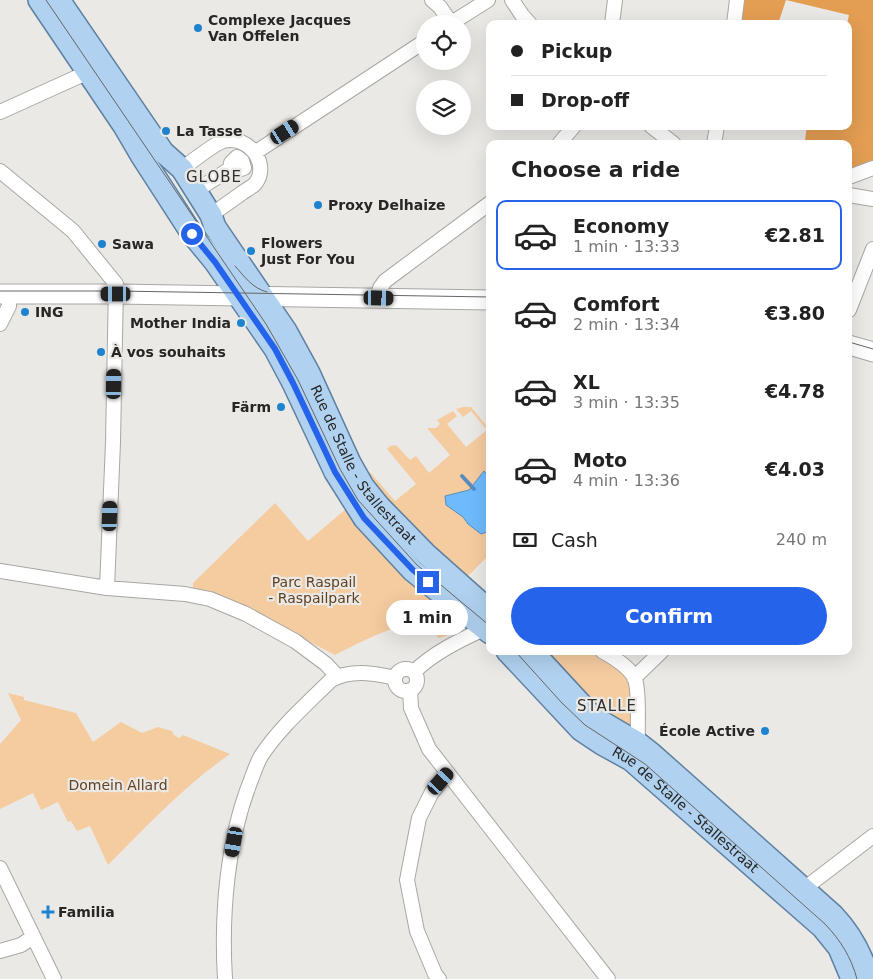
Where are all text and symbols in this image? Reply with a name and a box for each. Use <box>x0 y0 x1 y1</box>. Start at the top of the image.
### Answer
place label: Complexe Jacques Van Offelen <box>208 12 351 44</box>
map controls <box>416 15 471 135</box>
button: locate <box>416 15 471 70</box>
marker: Complexe Jacques Van Offelen <box>192 22 204 34</box>
text: Pickup <box>541 40 612 62</box>
button: layers <box>416 80 471 135</box>
text: Drop-off <box>541 89 629 111</box>
car <box>268 118 301 146</box>
place label: La Tasse <box>176 123 243 139</box>
marker: La Tasse <box>160 125 172 137</box>
text: Choose a ride <box>511 157 680 182</box>
district label: GLOBE <box>186 168 242 186</box>
place label: Proxy Delhaize <box>328 197 446 213</box>
marker: Proxy Delhaize <box>312 199 324 211</box>
icon: car <box>513 213 558 258</box>
text: Economy <box>573 215 669 237</box>
route start <box>181 223 203 245</box>
text: €2.81 <box>765 224 825 246</box>
place label: Flowers Just For You <box>260 235 355 267</box>
place label: Sawa <box>112 236 154 252</box>
text: 1 min · 13:33 <box>573 237 680 256</box>
marker: Sawa <box>96 238 108 250</box>
marker: Flowers Just For You <box>245 245 257 257</box>
car <box>101 287 131 302</box>
car <box>363 290 394 306</box>
icon: car <box>513 291 558 336</box>
text: Comfort <box>573 293 660 315</box>
text: €3.80 <box>765 302 825 324</box>
place label: ING <box>35 304 63 320</box>
marker: ING <box>19 306 31 318</box>
place label: Mother India <box>130 315 231 331</box>
text: 2 min · 13:34 <box>573 315 680 334</box>
marker: Mother India <box>235 317 247 329</box>
place label: À vos souhaits <box>111 344 226 360</box>
marker: À vos souhaits <box>95 346 107 358</box>
car <box>106 369 121 399</box>
icon: car <box>513 369 558 414</box>
text: XL <box>573 371 600 393</box>
text: €4.78 <box>765 380 825 402</box>
street label: Rue de Stalle - Stallestraat <box>308 382 420 548</box>
text: 3 min · 13:35 <box>573 393 680 412</box>
place label: Färm <box>231 399 271 415</box>
marker: Färm <box>275 401 287 413</box>
icon: car <box>513 447 558 492</box>
text: Moto <box>573 449 627 471</box>
text: €4.03 <box>765 458 825 480</box>
text: 4 min · 13:36 <box>573 471 680 490</box>
car <box>101 501 118 531</box>
icon: cash <box>511 526 539 554</box>
text: Cash <box>551 529 598 551</box>
text: 240 m <box>776 530 827 549</box>
route end <box>417 571 439 593</box>
park label: Parc Raspail - Raspailpark <box>268 574 361 606</box>
button: Confirm <box>511 587 827 645</box>
callout: 1 min <box>387 600 469 634</box>
text: 1 min <box>402 608 452 627</box>
district label: STALLE <box>577 697 637 715</box>
place label: École Active <box>659 723 755 739</box>
marker: École Active <box>759 725 771 737</box>
street label: Rue de Stalle - Stallestraat <box>610 743 762 876</box>
car <box>425 765 456 797</box>
park label: Domein Allard <box>68 777 168 793</box>
car <box>224 826 243 858</box>
place label: Familia <box>58 904 115 920</box>
marker: Familia <box>42 906 54 918</box>

